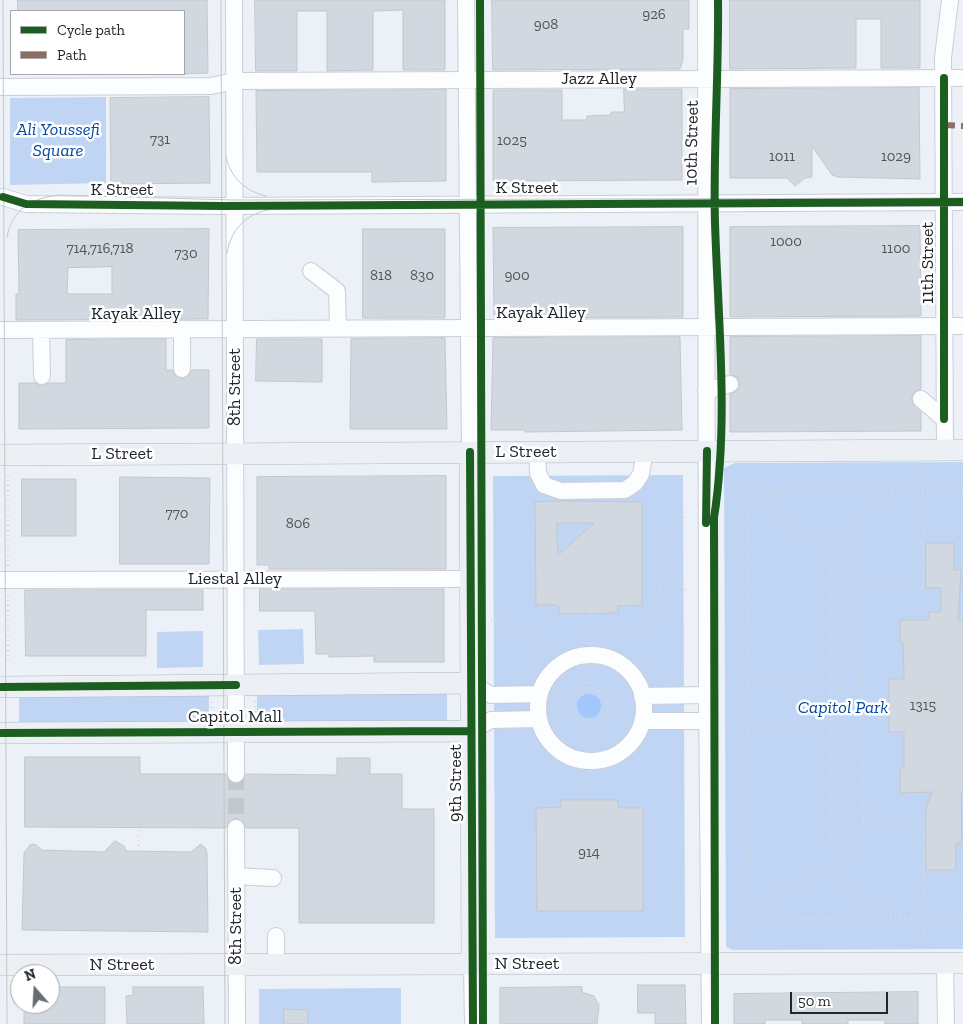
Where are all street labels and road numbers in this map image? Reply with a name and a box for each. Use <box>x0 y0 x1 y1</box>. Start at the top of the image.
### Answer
street label: Jazz Alley <box>561 68 637 90</box>
street label: 10th Street <box>680 100 704 186</box>
street label: K Street <box>495 177 559 199</box>
street label: K Street <box>90 179 154 201</box>
street label: 11th Street <box>917 222 939 304</box>
street label: Kayak Alley <box>496 302 586 324</box>
street label: Kayak Alley <box>91 303 181 325</box>
street label: 8th Street <box>224 348 246 426</box>
street label: L Street <box>495 441 557 463</box>
street label: L Street <box>91 443 153 465</box>
street label: Liestal Alley <box>188 568 282 590</box>
street label: Capitol Mall <box>188 706 282 728</box>
street label: 9th Street <box>445 744 467 822</box>
street label: 8th Street <box>225 887 247 965</box>
street label: N Street <box>495 953 559 975</box>
street label: N Street <box>90 954 154 976</box>

